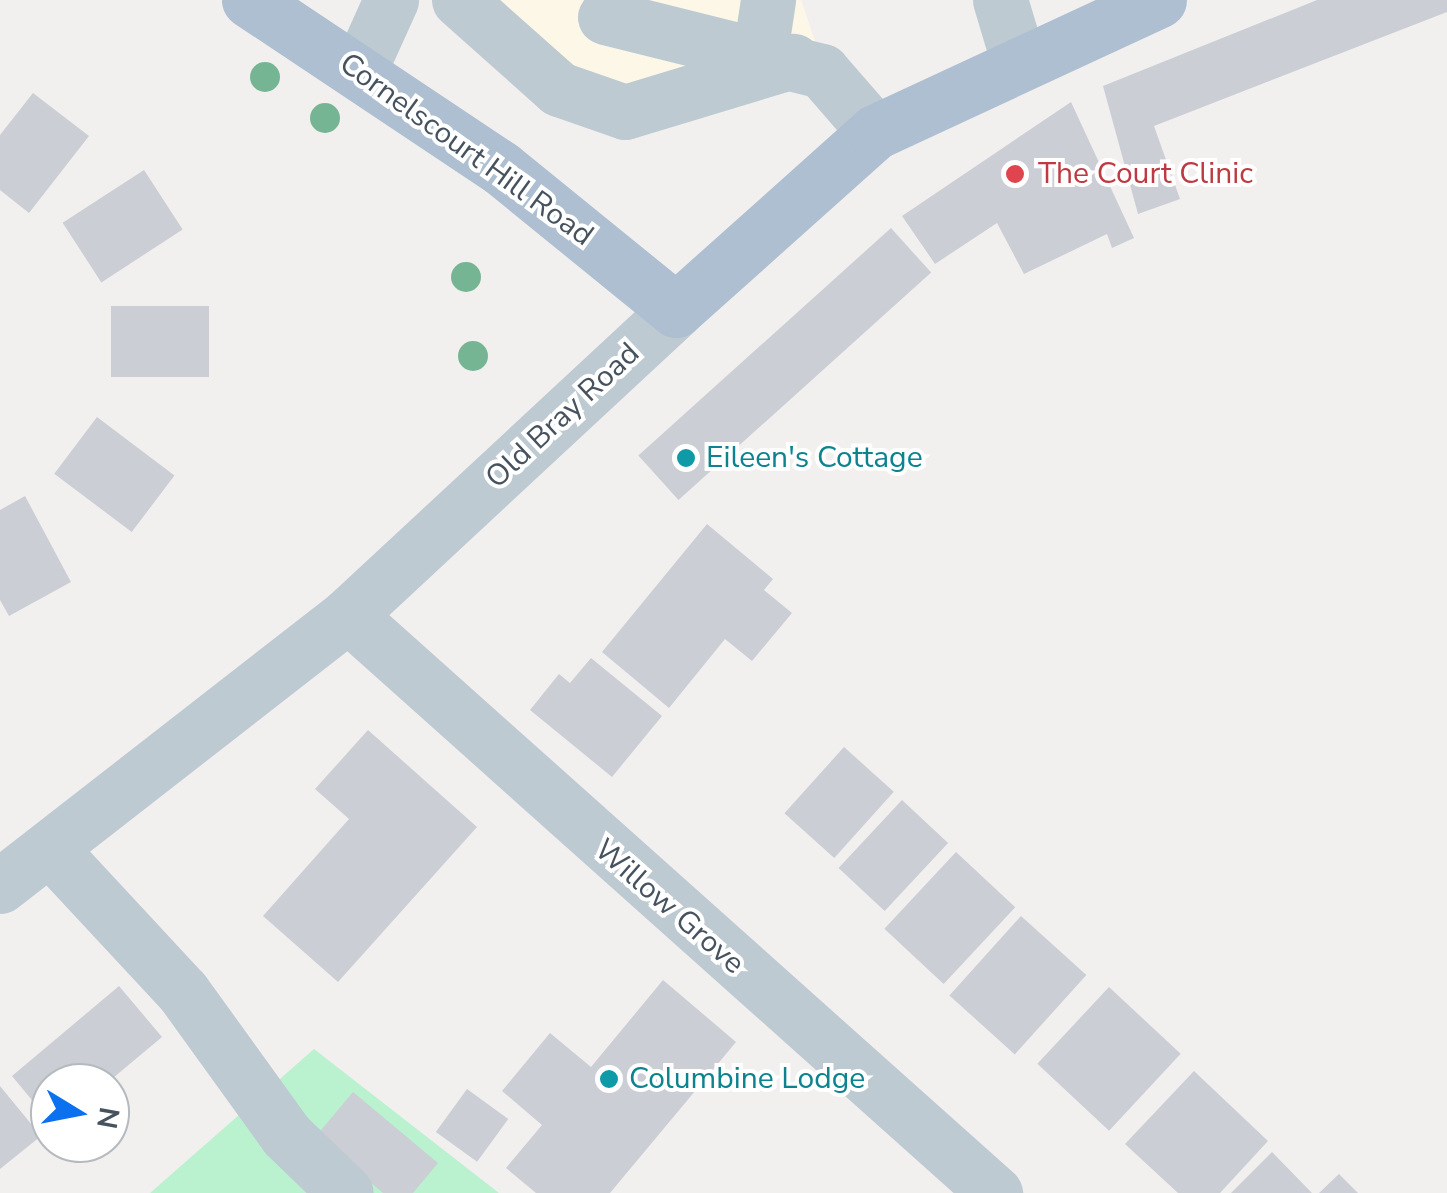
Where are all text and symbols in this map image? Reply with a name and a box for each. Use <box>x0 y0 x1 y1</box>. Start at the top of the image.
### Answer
street label: Cornelscourt Hill Road <box>332 46 600 254</box>
place label: The Court Clinic <box>1038 156 1253 192</box>
marker: The Court Clinic <box>1002 161 1028 187</box>
street label: Old Bray Road <box>479 336 647 496</box>
place label: Eileen's Cottage <box>706 440 923 476</box>
marker: Eileen's Cottage <box>675 447 697 469</box>
street label: Willow Grove <box>587 832 751 982</box>
place label: Columbine Lodge <box>629 1061 865 1097</box>
north arrow <box>30 1063 130 1163</box>
marker: Columbine Lodge <box>598 1068 620 1090</box>
text: N <box>87 1104 128 1131</box>

